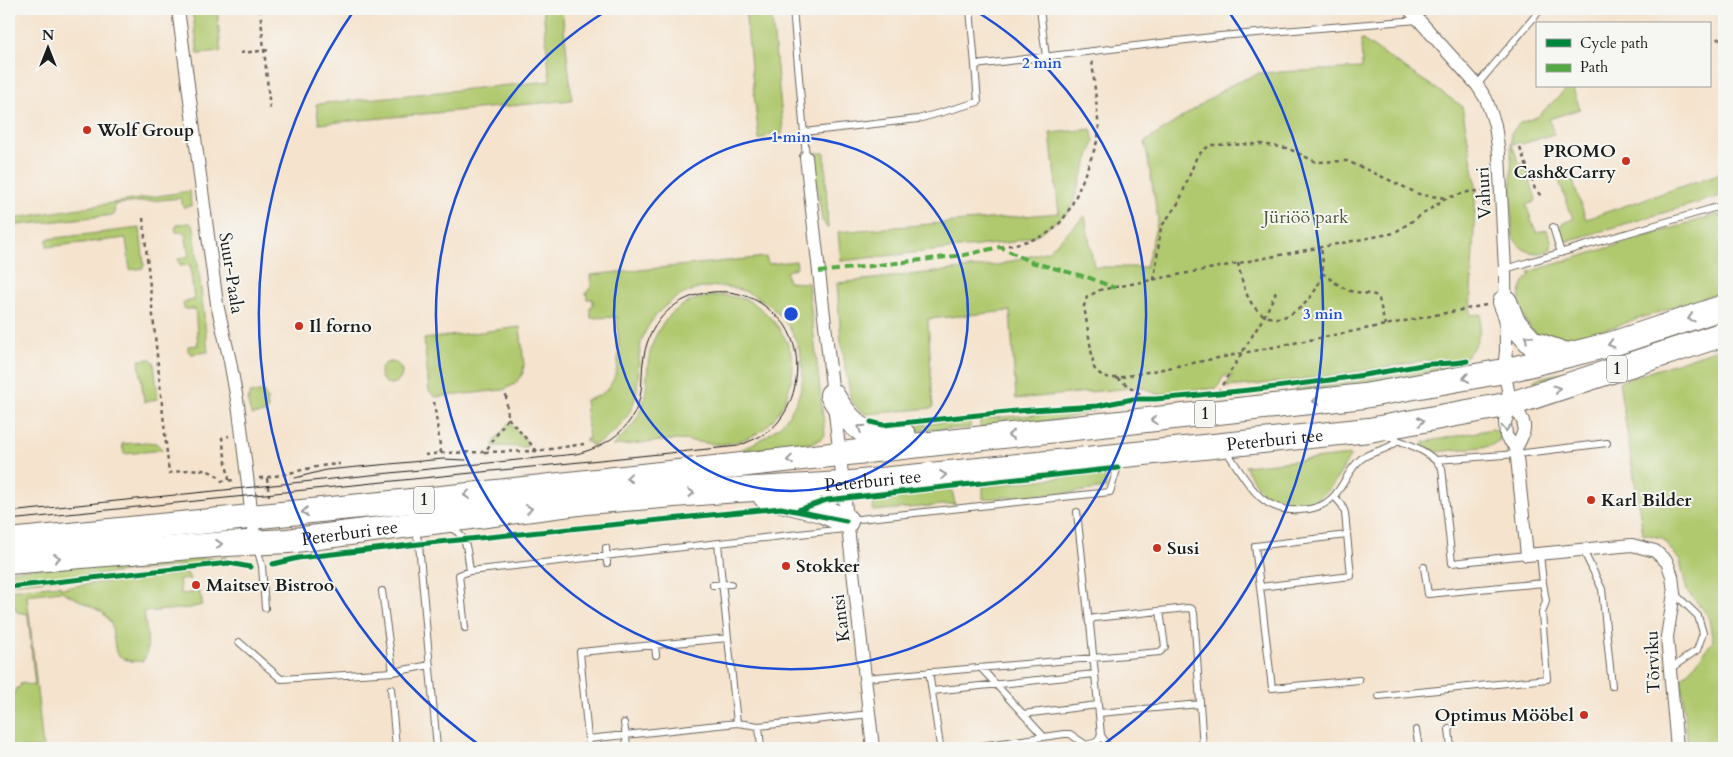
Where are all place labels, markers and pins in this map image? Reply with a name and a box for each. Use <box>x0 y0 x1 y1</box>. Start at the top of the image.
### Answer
place label: Wolf Group <box>96 118 194 143</box>
marker: Wolf Group <box>81 124 93 136</box>
place label: PROMO Cash&Carry <box>1514 139 1617 185</box>
marker: PROMO Cash&Carry <box>1620 155 1632 167</box>
centre of rings <box>782 305 800 323</box>
place label: Il forno <box>309 314 372 339</box>
marker: Il forno <box>293 320 305 332</box>
place label: Karl Bilder <box>1601 488 1692 513</box>
marker: Karl Bilder <box>1585 494 1597 506</box>
place label: Susi <box>1167 536 1200 561</box>
marker: Susi <box>1151 542 1163 554</box>
place label: Stokker <box>796 554 860 579</box>
marker: Stokker <box>780 560 792 572</box>
place label: Maitsev Bistroo <box>206 573 334 598</box>
marker: Maitsev Bistroo <box>190 579 202 591</box>
place label: Optimus Mööbel <box>1435 703 1574 728</box>
marker: Optimus Mööbel <box>1578 709 1590 721</box>

